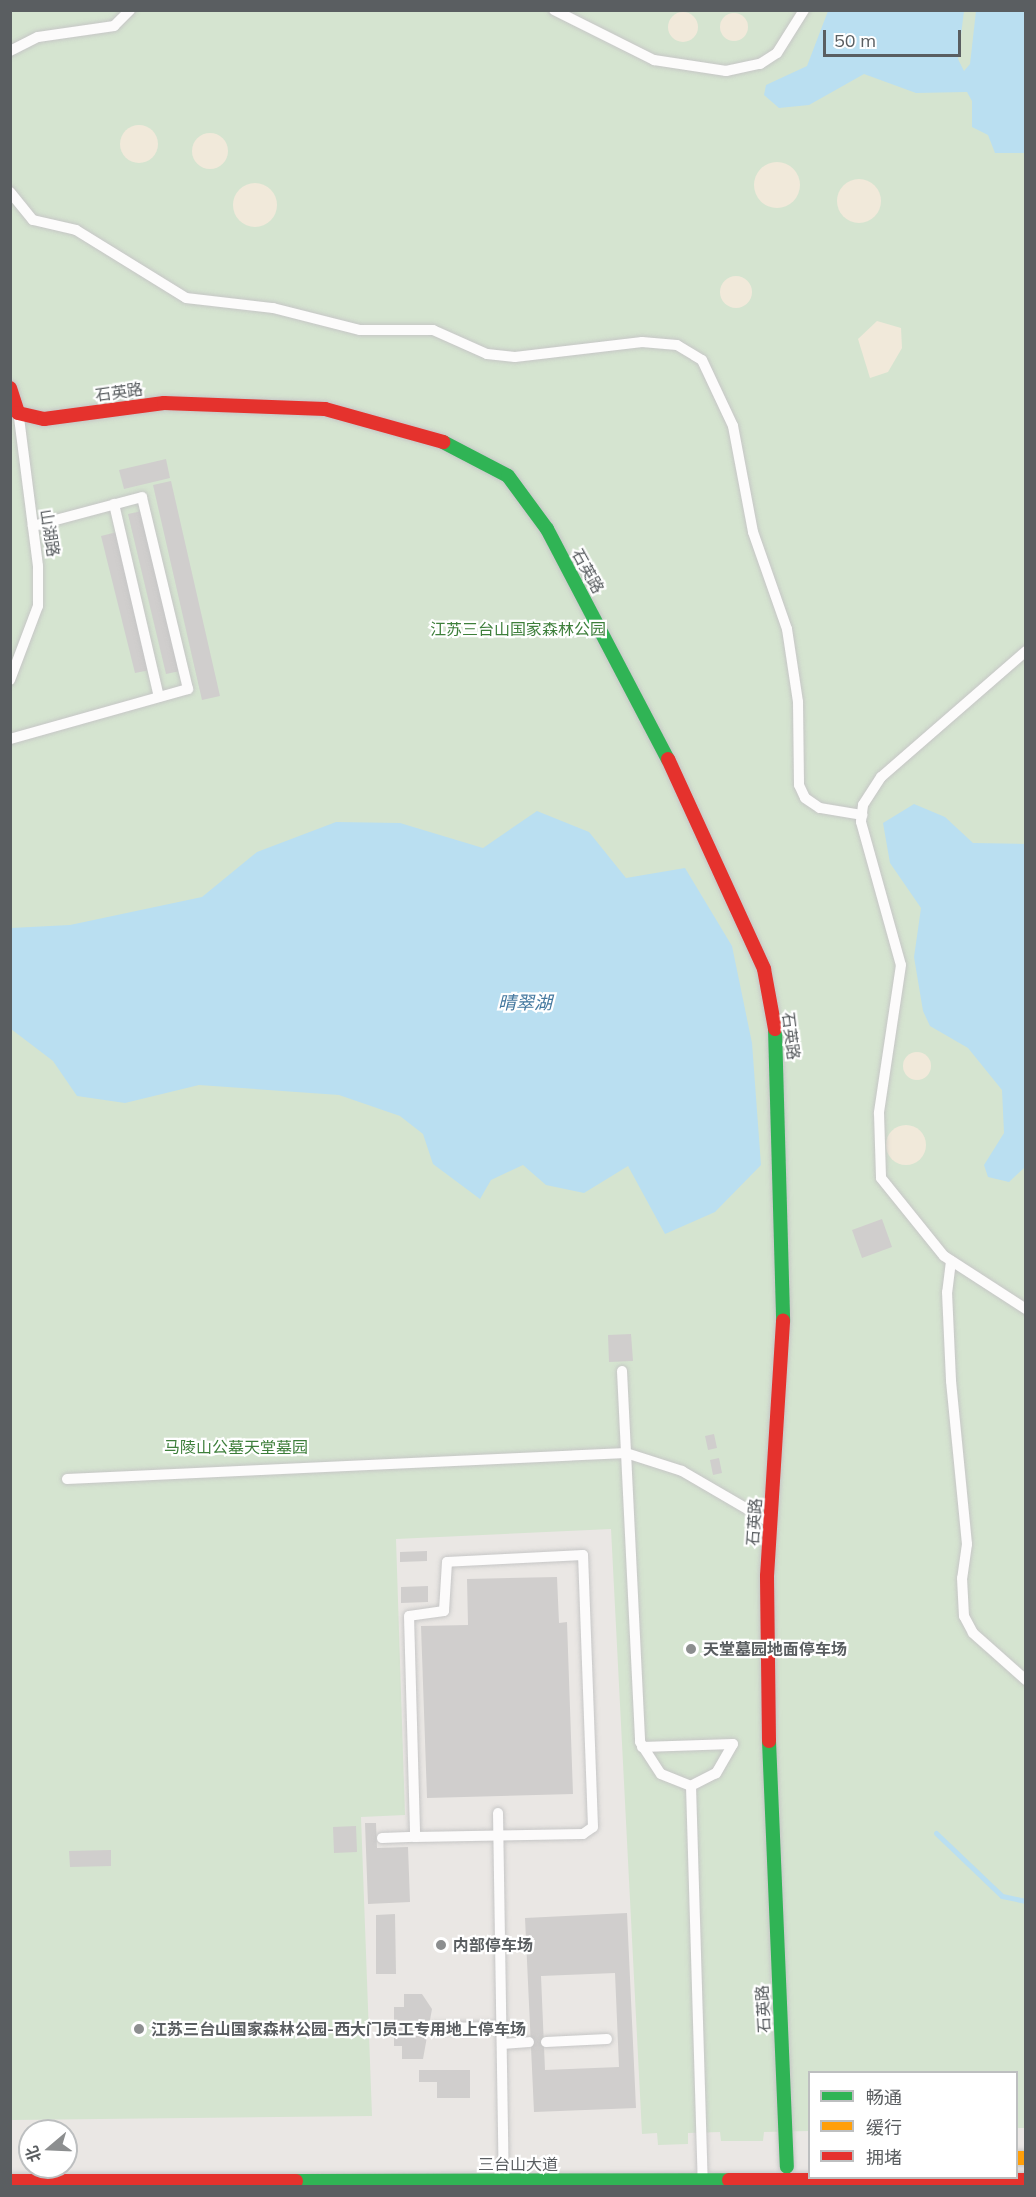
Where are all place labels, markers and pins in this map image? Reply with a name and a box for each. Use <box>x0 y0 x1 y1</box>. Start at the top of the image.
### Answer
place label: 天堂墓园地面停车场 <box>703 1639 847 1659</box>
marker: 天堂墓园地面停车场 <box>684 1642 698 1656</box>
place label: 内部停车场 <box>453 1935 533 1955</box>
marker: 内部停车场 <box>434 1938 448 1952</box>
place label: 江苏三台山国家森林公园-西大门员工专用地上停车场 <box>151 2019 526 2039</box>
marker: 江苏三台山国家森林公园-西大门员工专用地上停车场 <box>132 2022 146 2036</box>

